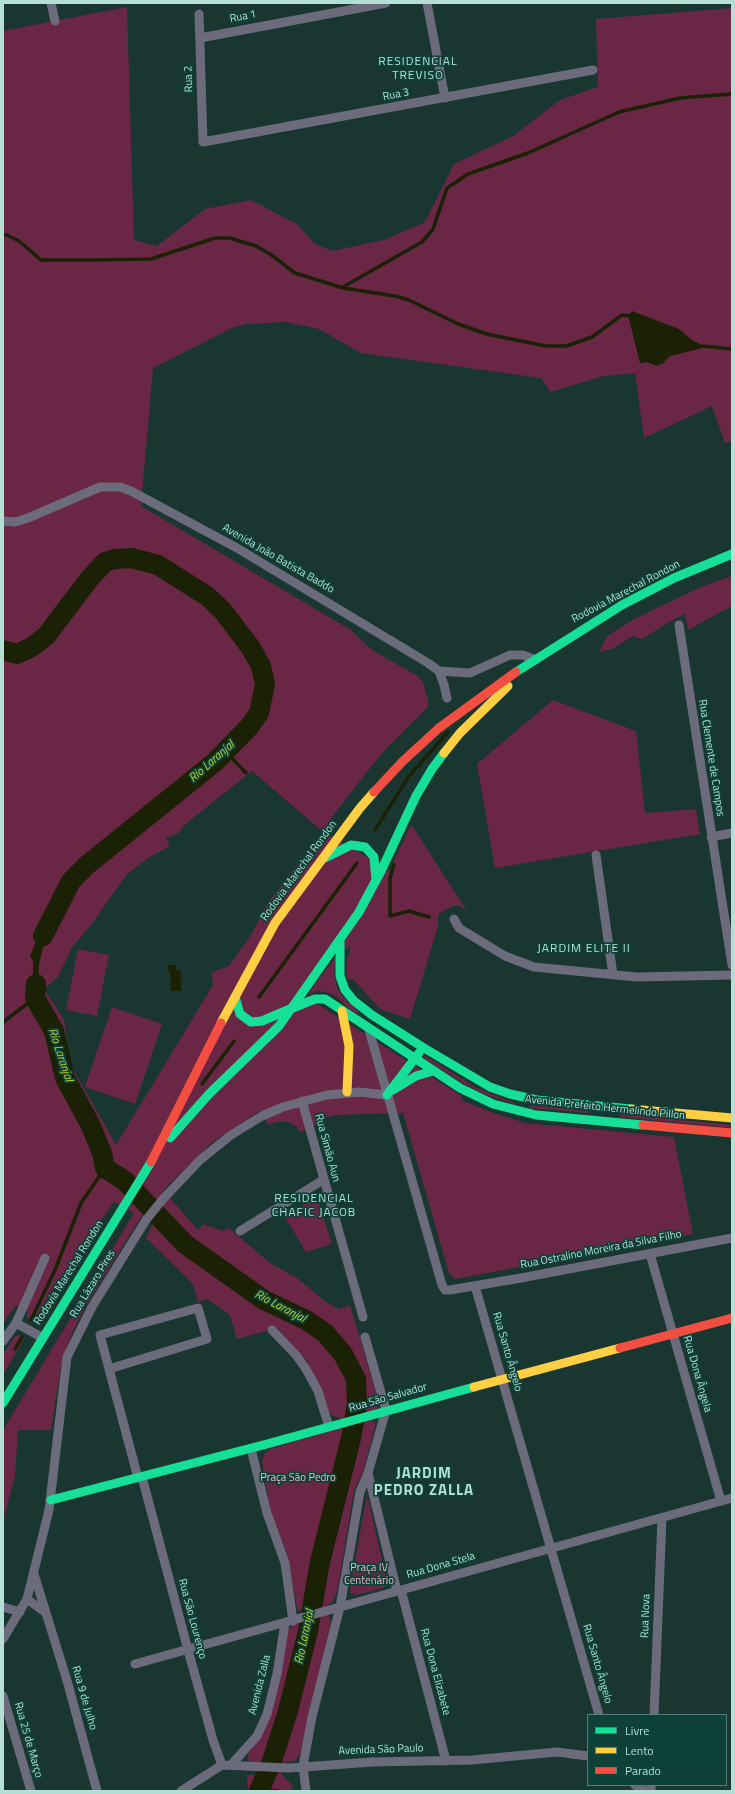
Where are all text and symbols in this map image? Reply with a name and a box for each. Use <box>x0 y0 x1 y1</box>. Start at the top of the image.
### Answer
street label: Rua 1 <box>229 8 257 26</box>
district label: RESIDENCIAL TREVISO <box>378 55 458 83</box>
street label: Rua 2 <box>182 65 196 93</box>
street label: Rua 3 <box>382 86 410 104</box>
street label: Avenida João Batista Baddo <box>220 522 336 596</box>
street label: Rodovia Marechal Rondon <box>570 558 682 626</box>
street label: Rua Clemente de Campos <box>695 699 727 817</box>
water label: Rio Laranjal <box>186 738 238 786</box>
street label: Rodovia Marechal Rondon <box>258 818 340 924</box>
district label: JARDIM ELITE II <box>537 942 631 956</box>
water label: Rio Laranjal <box>45 1026 75 1084</box>
street label: Avenida Prefeito Hermelindo Pillon <box>524 1093 686 1123</box>
street label: Rua Simão Aun <box>312 1112 342 1184</box>
district label: RESIDENCIAL CHAFIC JACOB <box>272 1192 356 1220</box>
street label: Rodovia Marechal Rondon <box>31 1218 107 1328</box>
street label: Rua Ostralino Moreira da Silva Filho <box>519 1228 683 1272</box>
street label: Rua Lázaro Pires <box>68 1248 118 1320</box>
water label: Rio Laranjal <box>252 1288 308 1326</box>
street label: Rua Santo Ângelo <box>489 1311 525 1393</box>
street label: Rua Dona Ângela <box>680 1334 714 1414</box>
street label: Rua São Salvador <box>348 1381 428 1415</box>
district label: JARDIM PEDRO ZALLA <box>374 1465 474 1500</box>
park label: Praça São Pedro <box>260 1471 336 1485</box>
street label: Rua Dona Stela <box>405 1550 477 1582</box>
park label: Praça IV Centenário <box>344 1561 394 1587</box>
street label: Rua São Lourenço <box>175 1577 209 1661</box>
street label: Rua Nova <box>639 1594 653 1638</box>
water label: Rio Laranjal <box>292 1608 318 1666</box>
street label: Rua Santo Ângelo <box>579 1623 615 1705</box>
street label: Rua Dona Elizabete <box>417 1627 453 1717</box>
street label: Avenida Zalla <box>246 1654 274 1716</box>
street label: Rua 9 de Julho <box>69 1664 99 1732</box>
street label: Rua 25 de Março <box>11 1701 45 1779</box>
legend <box>587 1714 727 1786</box>
text: Livre <box>625 1721 649 1740</box>
text: Lento <box>625 1741 654 1760</box>
street label: Avenida São Paulo <box>338 1742 424 1758</box>
text: Parado <box>625 1761 661 1780</box>

